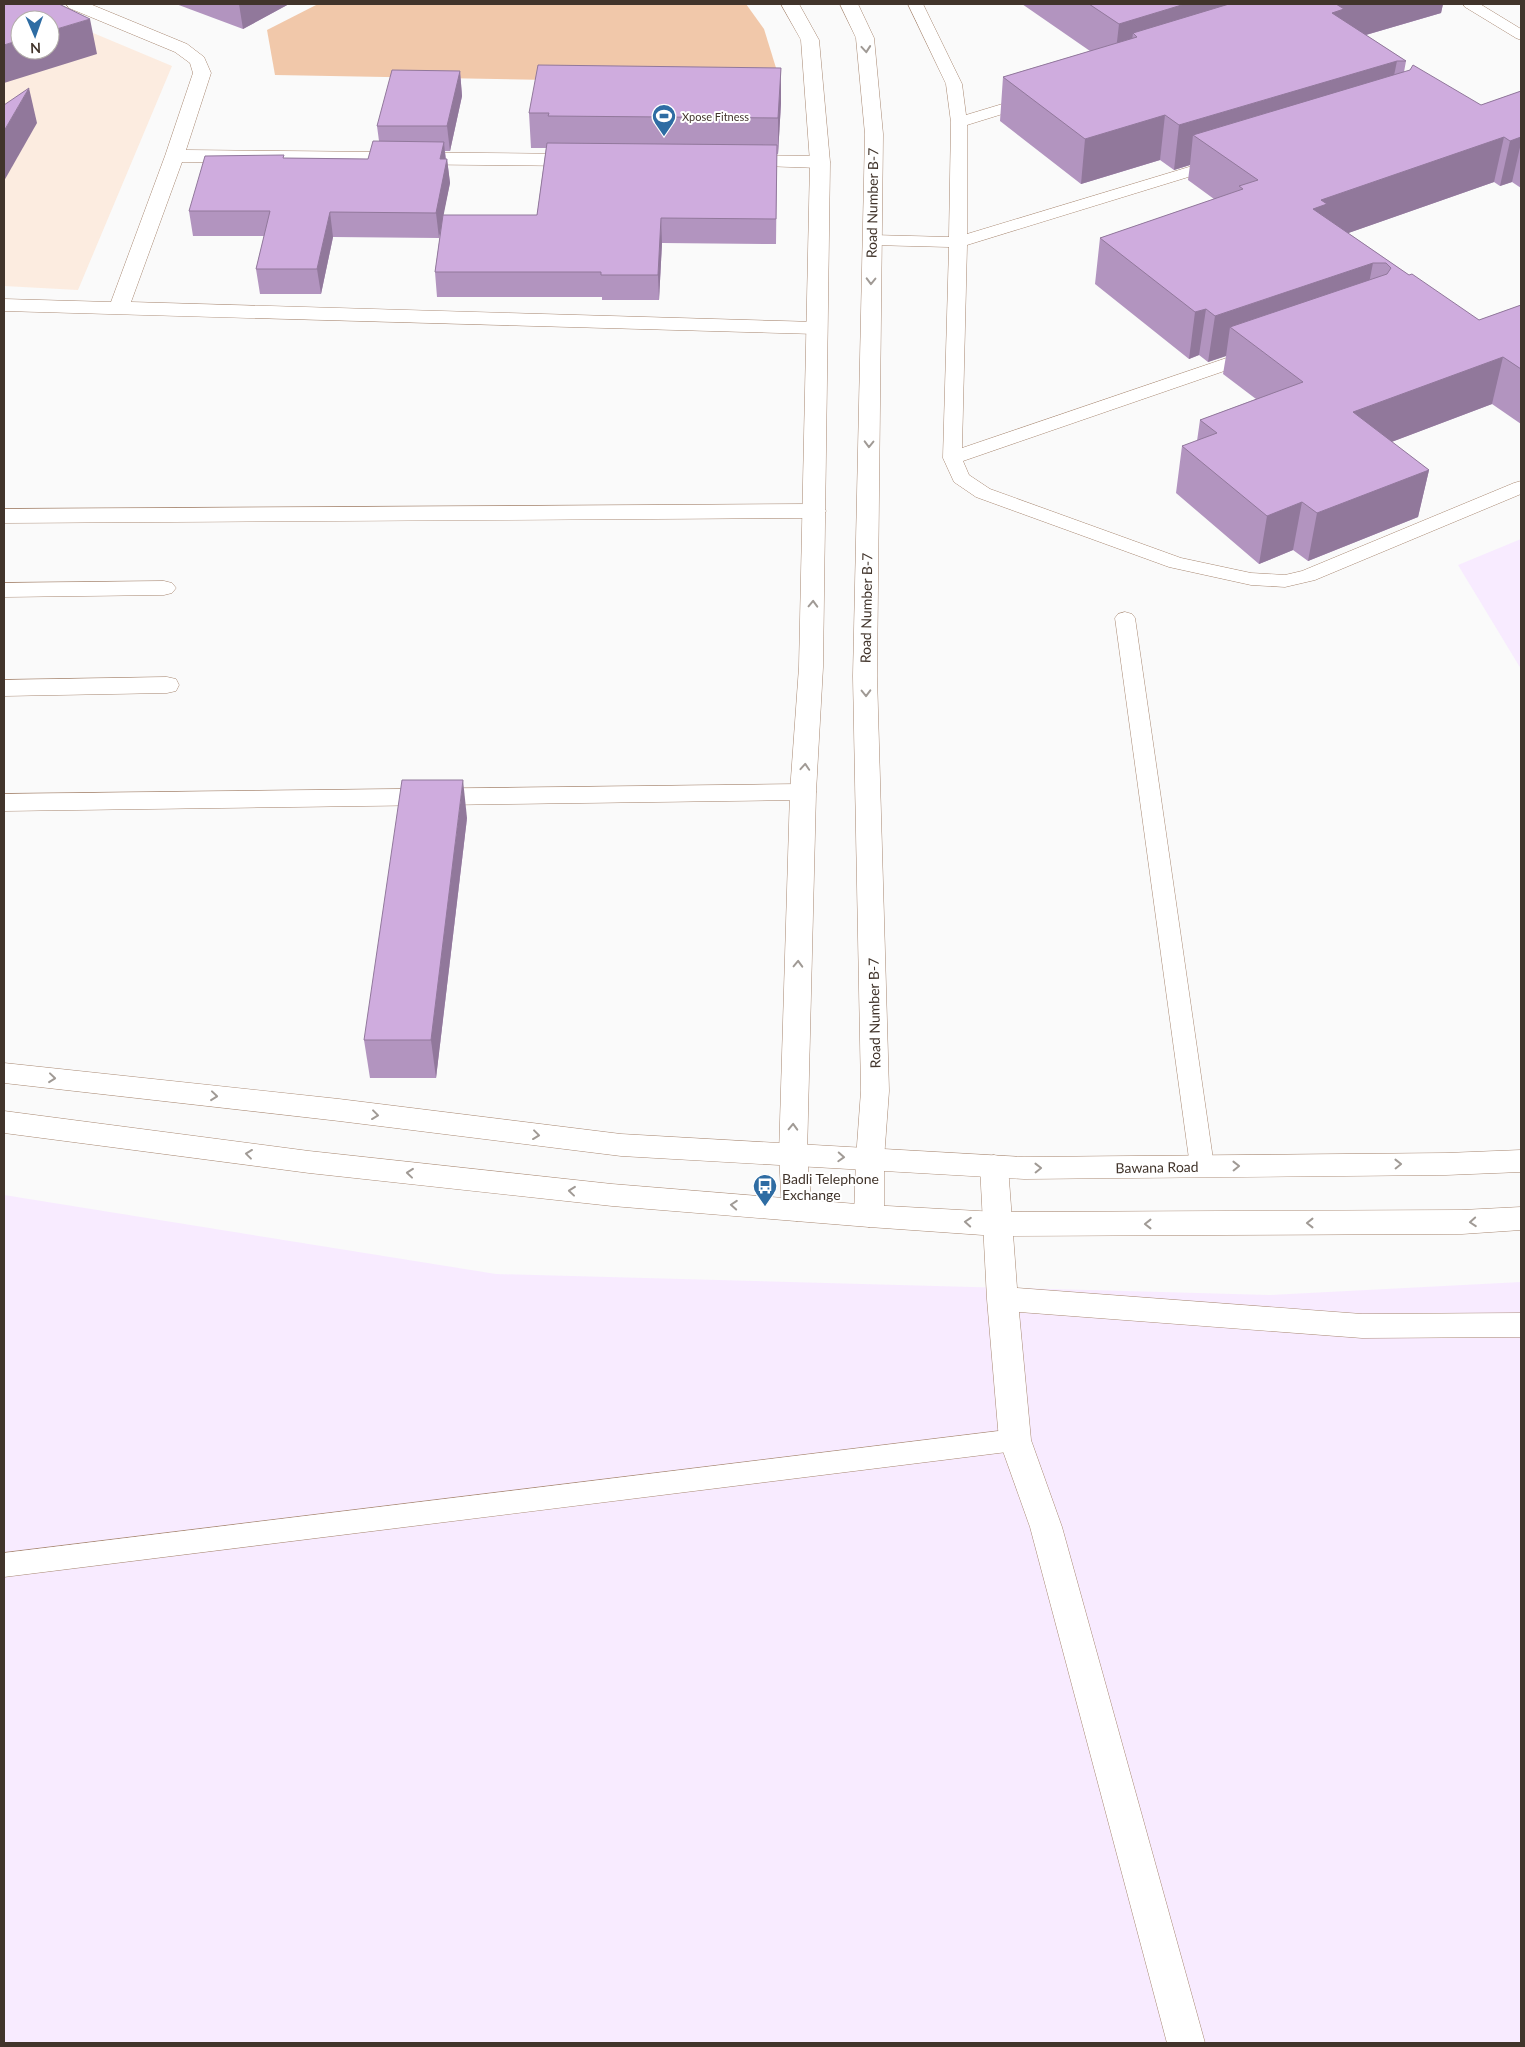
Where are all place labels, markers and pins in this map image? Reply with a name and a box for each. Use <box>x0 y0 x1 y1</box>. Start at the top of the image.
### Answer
sports icon: Xpose Fitness <box>651 103 677 137</box>
place label: Xpose Fitness <box>682 110 749 123</box>
place label: Badli Telephone Exchange <box>782 1170 879 1203</box>
bus stop icon: Badli Telephone Exchange <box>752 1173 778 1207</box>

